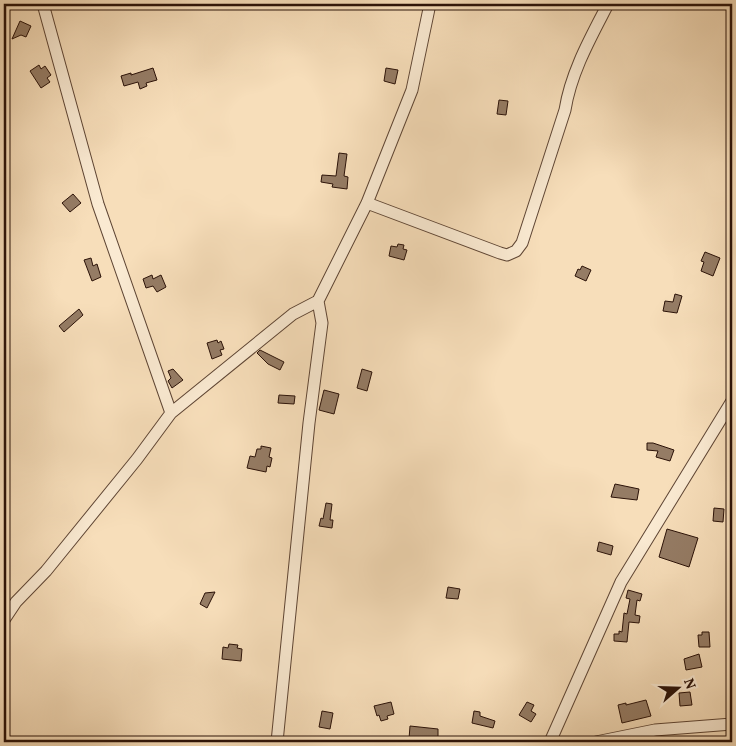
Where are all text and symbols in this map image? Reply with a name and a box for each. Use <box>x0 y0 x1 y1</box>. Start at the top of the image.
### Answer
north arrow <box>654 664 704 714</box>
text: N <box>678 676 699 692</box>

